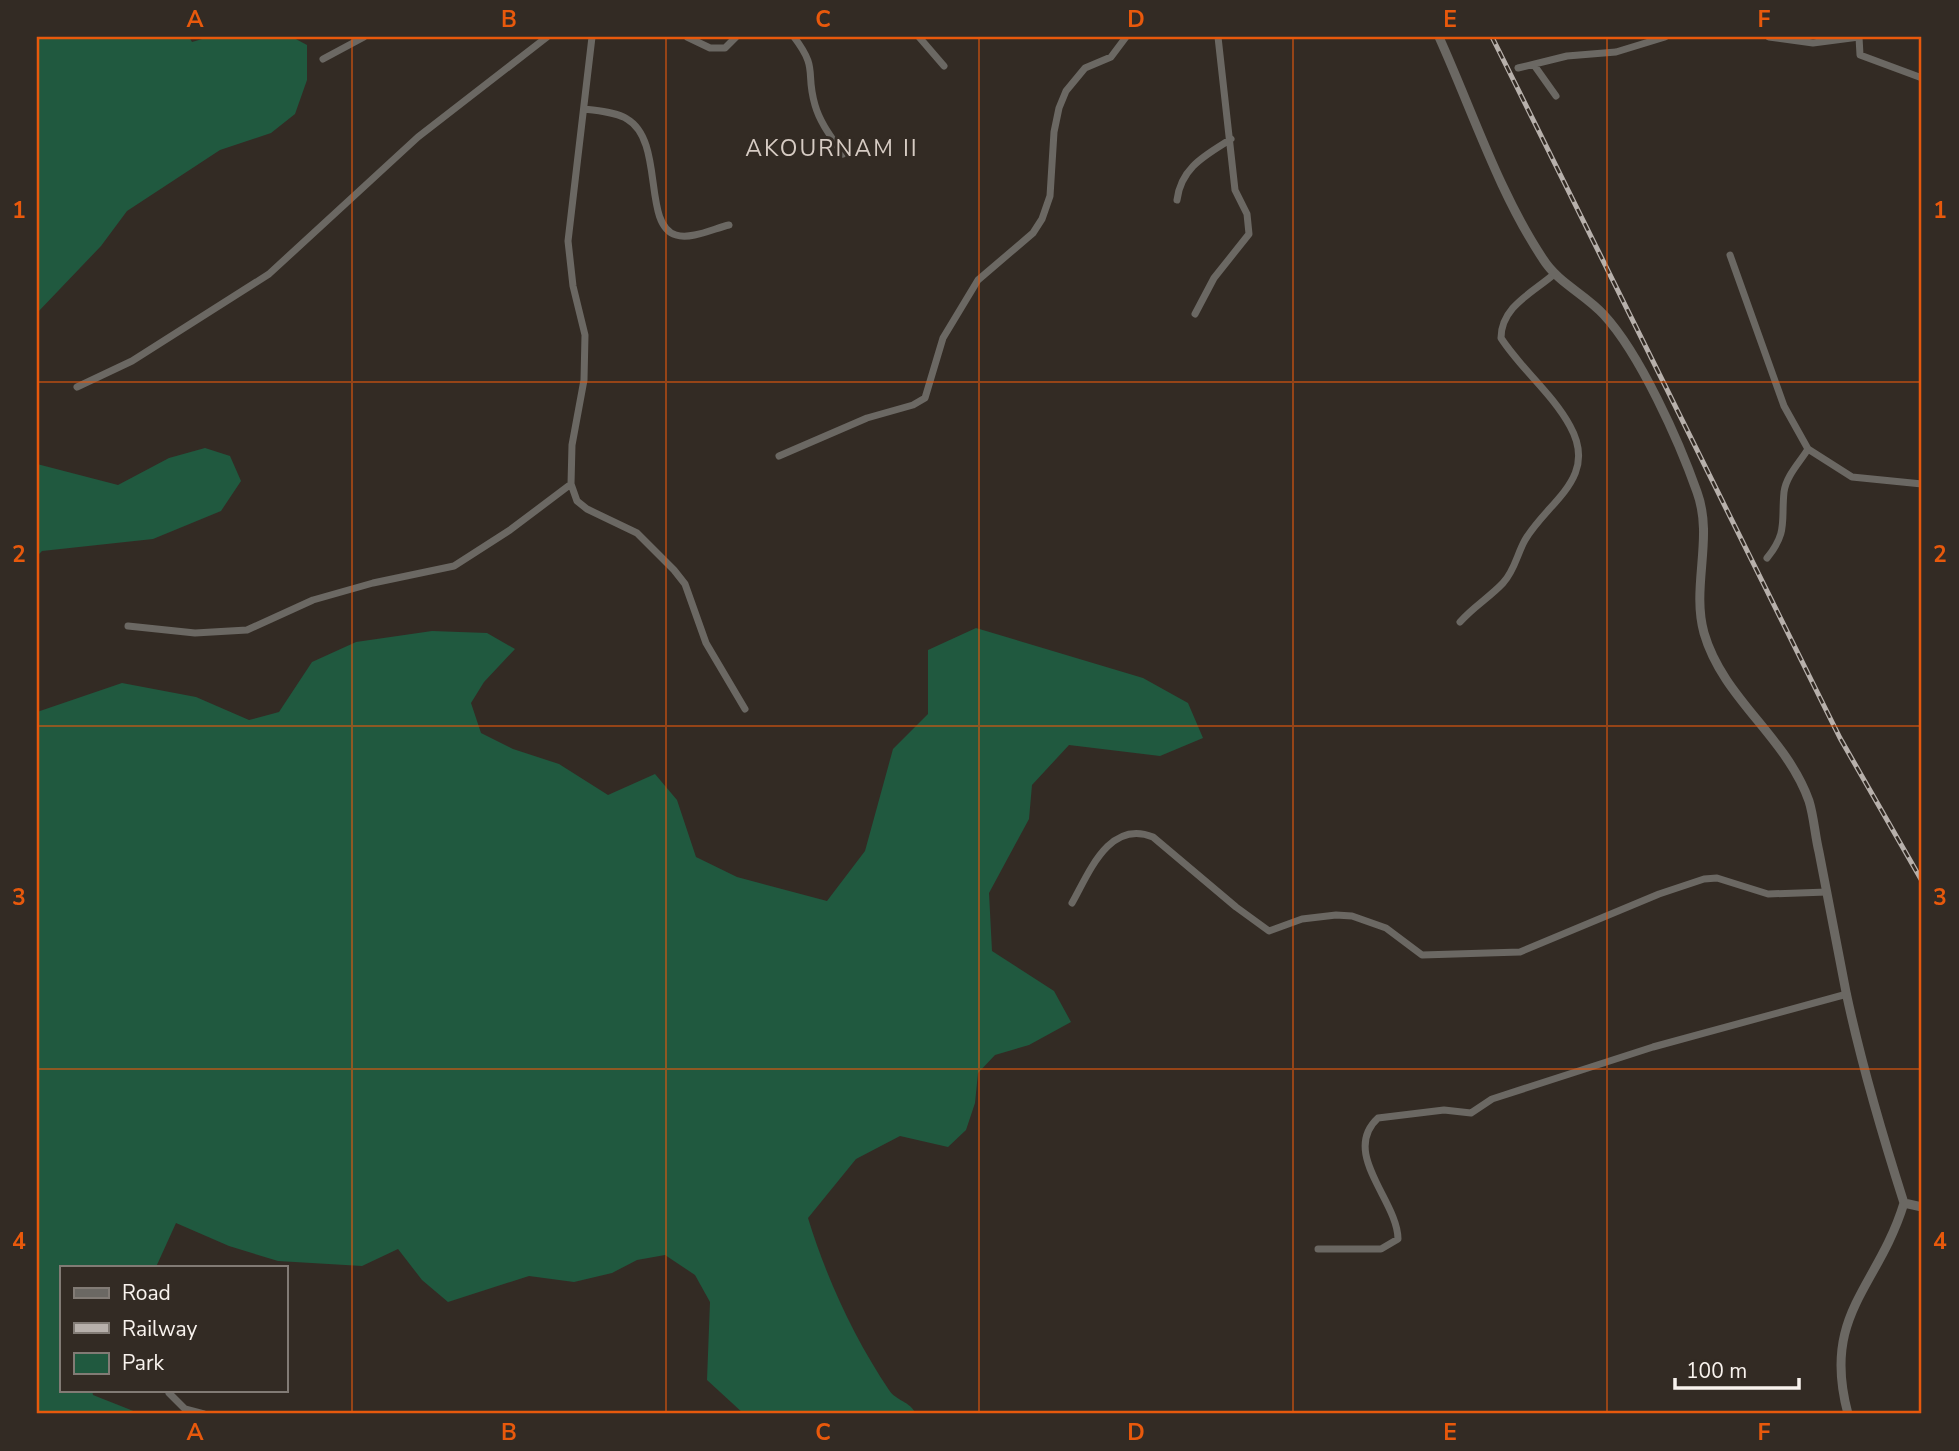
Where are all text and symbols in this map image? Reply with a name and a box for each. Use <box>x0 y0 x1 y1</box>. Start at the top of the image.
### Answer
text: A <box>186 4 204 35</box>
text: B <box>501 4 517 35</box>
text: C <box>815 4 831 35</box>
text: D <box>1127 4 1145 35</box>
text: E <box>1443 4 1457 35</box>
text: F <box>1758 4 1771 35</box>
district label: AKOURNAM II <box>745 133 919 164</box>
text: 1 <box>12 195 26 226</box>
text: 1 <box>1933 195 1947 226</box>
text: 2 <box>12 539 26 570</box>
text: 2 <box>1933 539 1947 570</box>
text: 3 <box>12 882 26 913</box>
text: 3 <box>1933 882 1947 913</box>
text: 4 <box>12 1226 26 1257</box>
text: 4 <box>1933 1226 1947 1257</box>
legend <box>60 1266 287 1392</box>
text: Road <box>122 1279 171 1307</box>
text: Railway <box>122 1315 197 1343</box>
scale bar <box>1675 1346 1800 1390</box>
text: Park <box>122 1349 164 1377</box>
text: 100 m <box>1686 1357 1747 1385</box>
text: A <box>186 1417 204 1448</box>
text: B <box>501 1417 517 1448</box>
text: C <box>815 1417 831 1448</box>
text: D <box>1127 1417 1145 1448</box>
text: E <box>1443 1417 1457 1448</box>
text: F <box>1758 1417 1771 1448</box>

